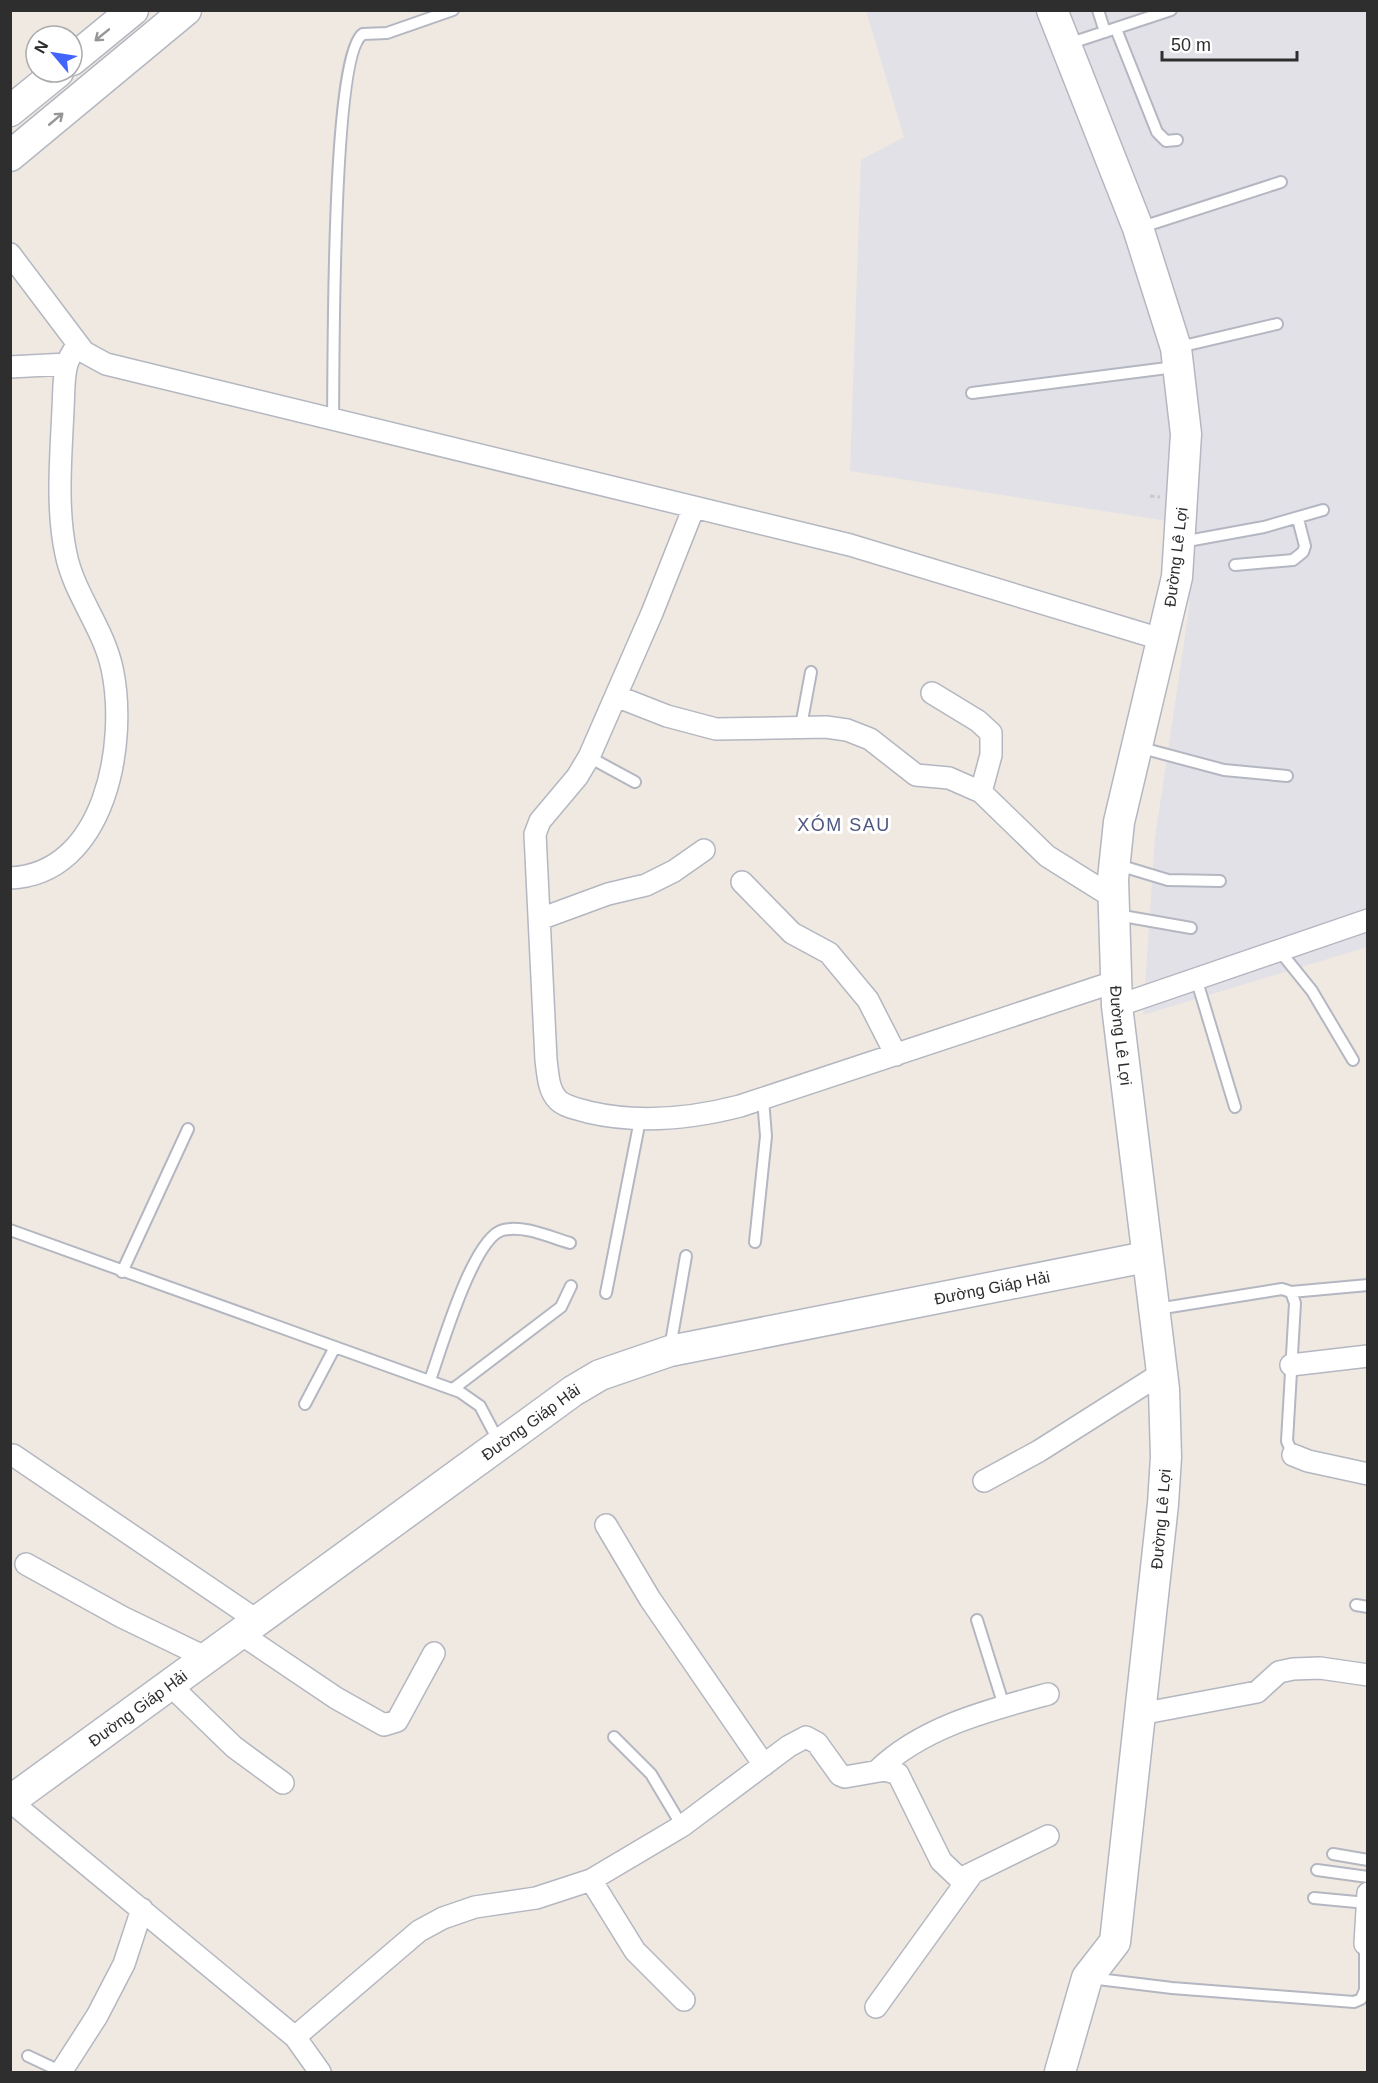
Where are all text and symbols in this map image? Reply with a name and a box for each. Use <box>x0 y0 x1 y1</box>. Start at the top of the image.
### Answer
north arrow <box>24 24 84 84</box>
scale bar <box>1162 24 1297 62</box>
one-way arrow <box>95 29 111 42</box>
text: 50 m <box>1171 35 1211 55</box>
text: N <box>31 38 52 56</box>
one-way arrow <box>47 112 63 125</box>
street label: Đường Lê Lợi <box>1161 506 1191 608</box>
district label: XÓM SAU <box>797 814 891 835</box>
street label: Đường Lê Lợi <box>1108 985 1135 1086</box>
street label: Đường Giáp Hải <box>933 1268 1051 1307</box>
street label: Đường Giáp Hải <box>478 1381 583 1463</box>
street label: Đường Lê Lợi <box>1148 1468 1174 1570</box>
street label: Đường Giáp Hải <box>85 1667 190 1749</box>

